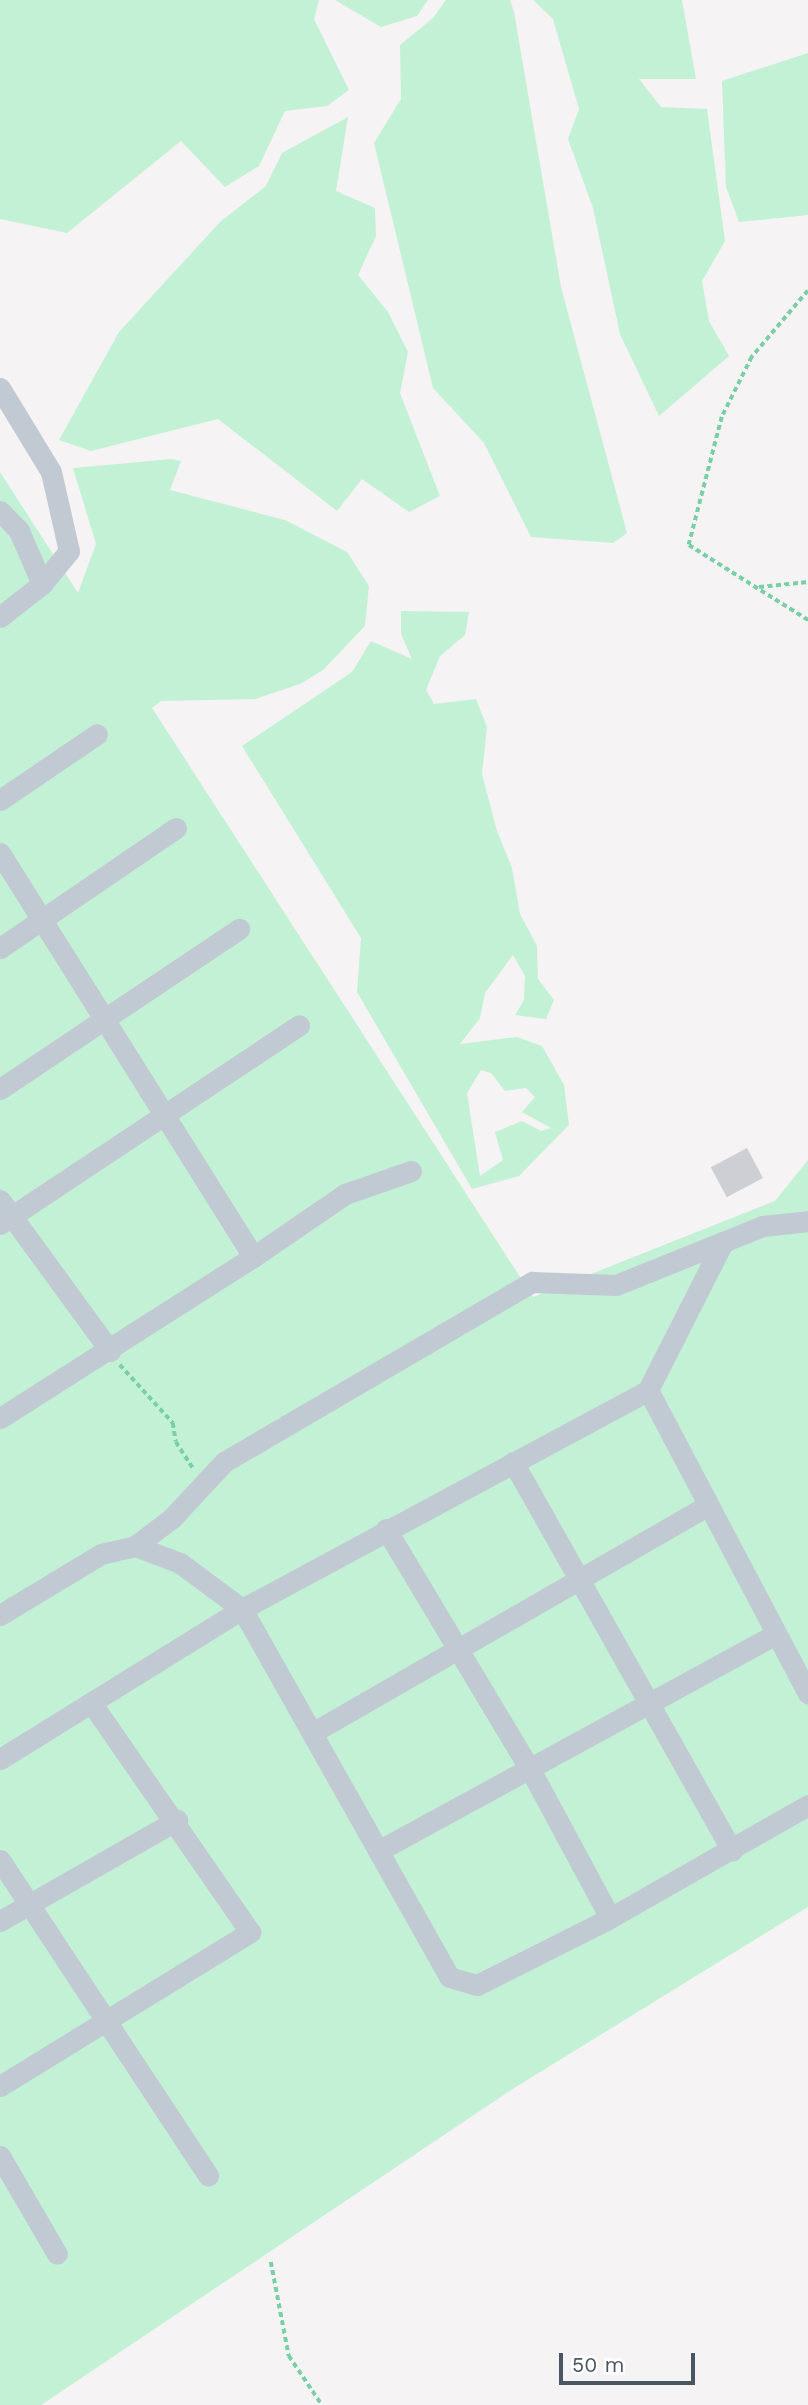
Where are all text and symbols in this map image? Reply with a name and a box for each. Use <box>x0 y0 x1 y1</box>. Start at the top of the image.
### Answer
scale bar <box>563 2338 700 2382</box>
text: 50 m <box>572 2352 624 2377</box>

